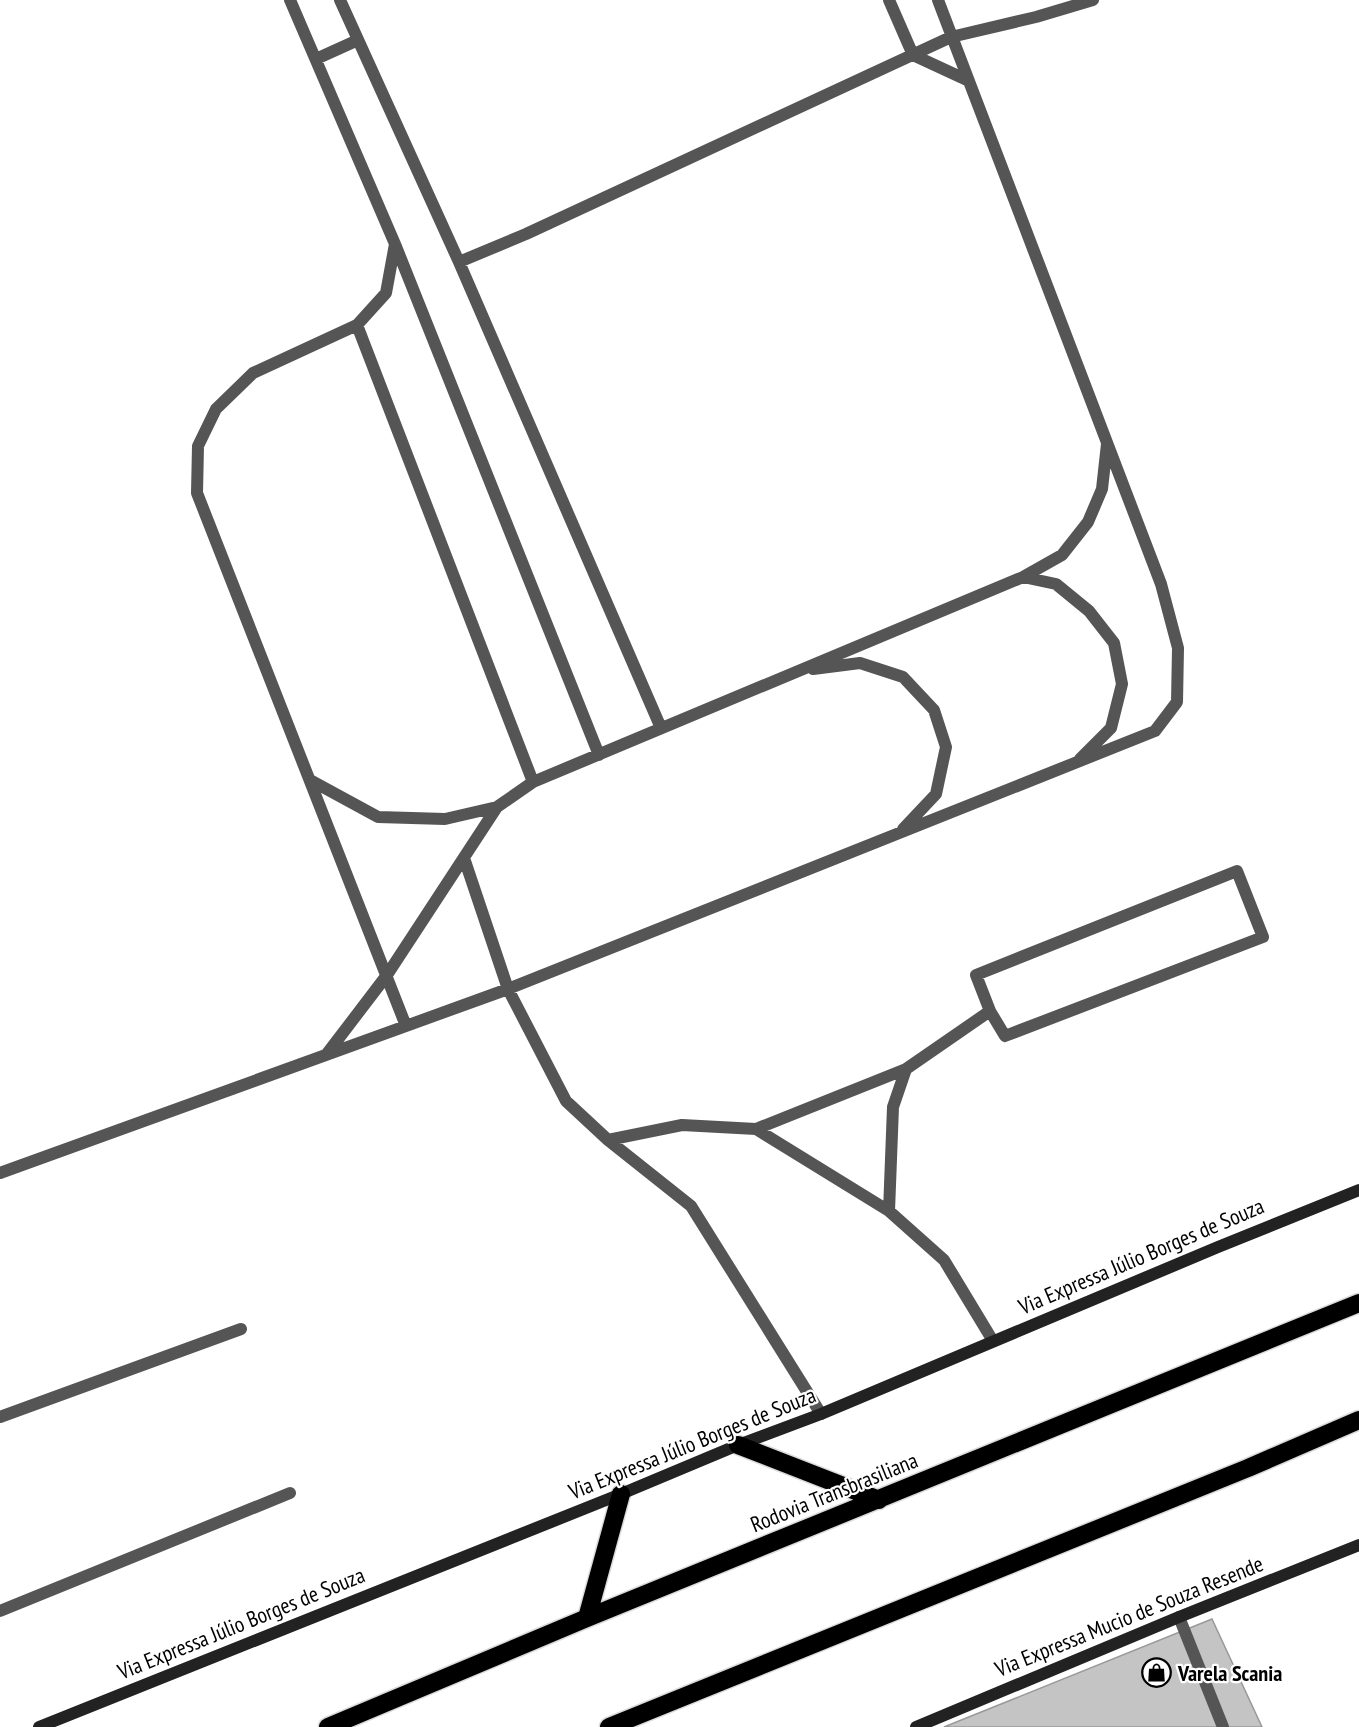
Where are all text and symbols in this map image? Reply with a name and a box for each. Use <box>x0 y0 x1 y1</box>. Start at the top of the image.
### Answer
street label: Via Expressa Júlio Borges de Souza <box>1013 1192 1268 1321</box>
street label: Via Expressa Júlio Borges de Souza <box>563 1381 820 1506</box>
street label: Rodovia Transbrasiliana <box>746 1446 922 1538</box>
street label: Via Expressa Mucio de Souza Resende <box>990 1549 1267 1683</box>
street label: Via Expressa Júlio Borges de Souza <box>112 1561 369 1686</box>
shop icon: Varela Scania <box>1141 1657 1173 1689</box>
place label: Varela Scania <box>1177 1659 1282 1687</box>

